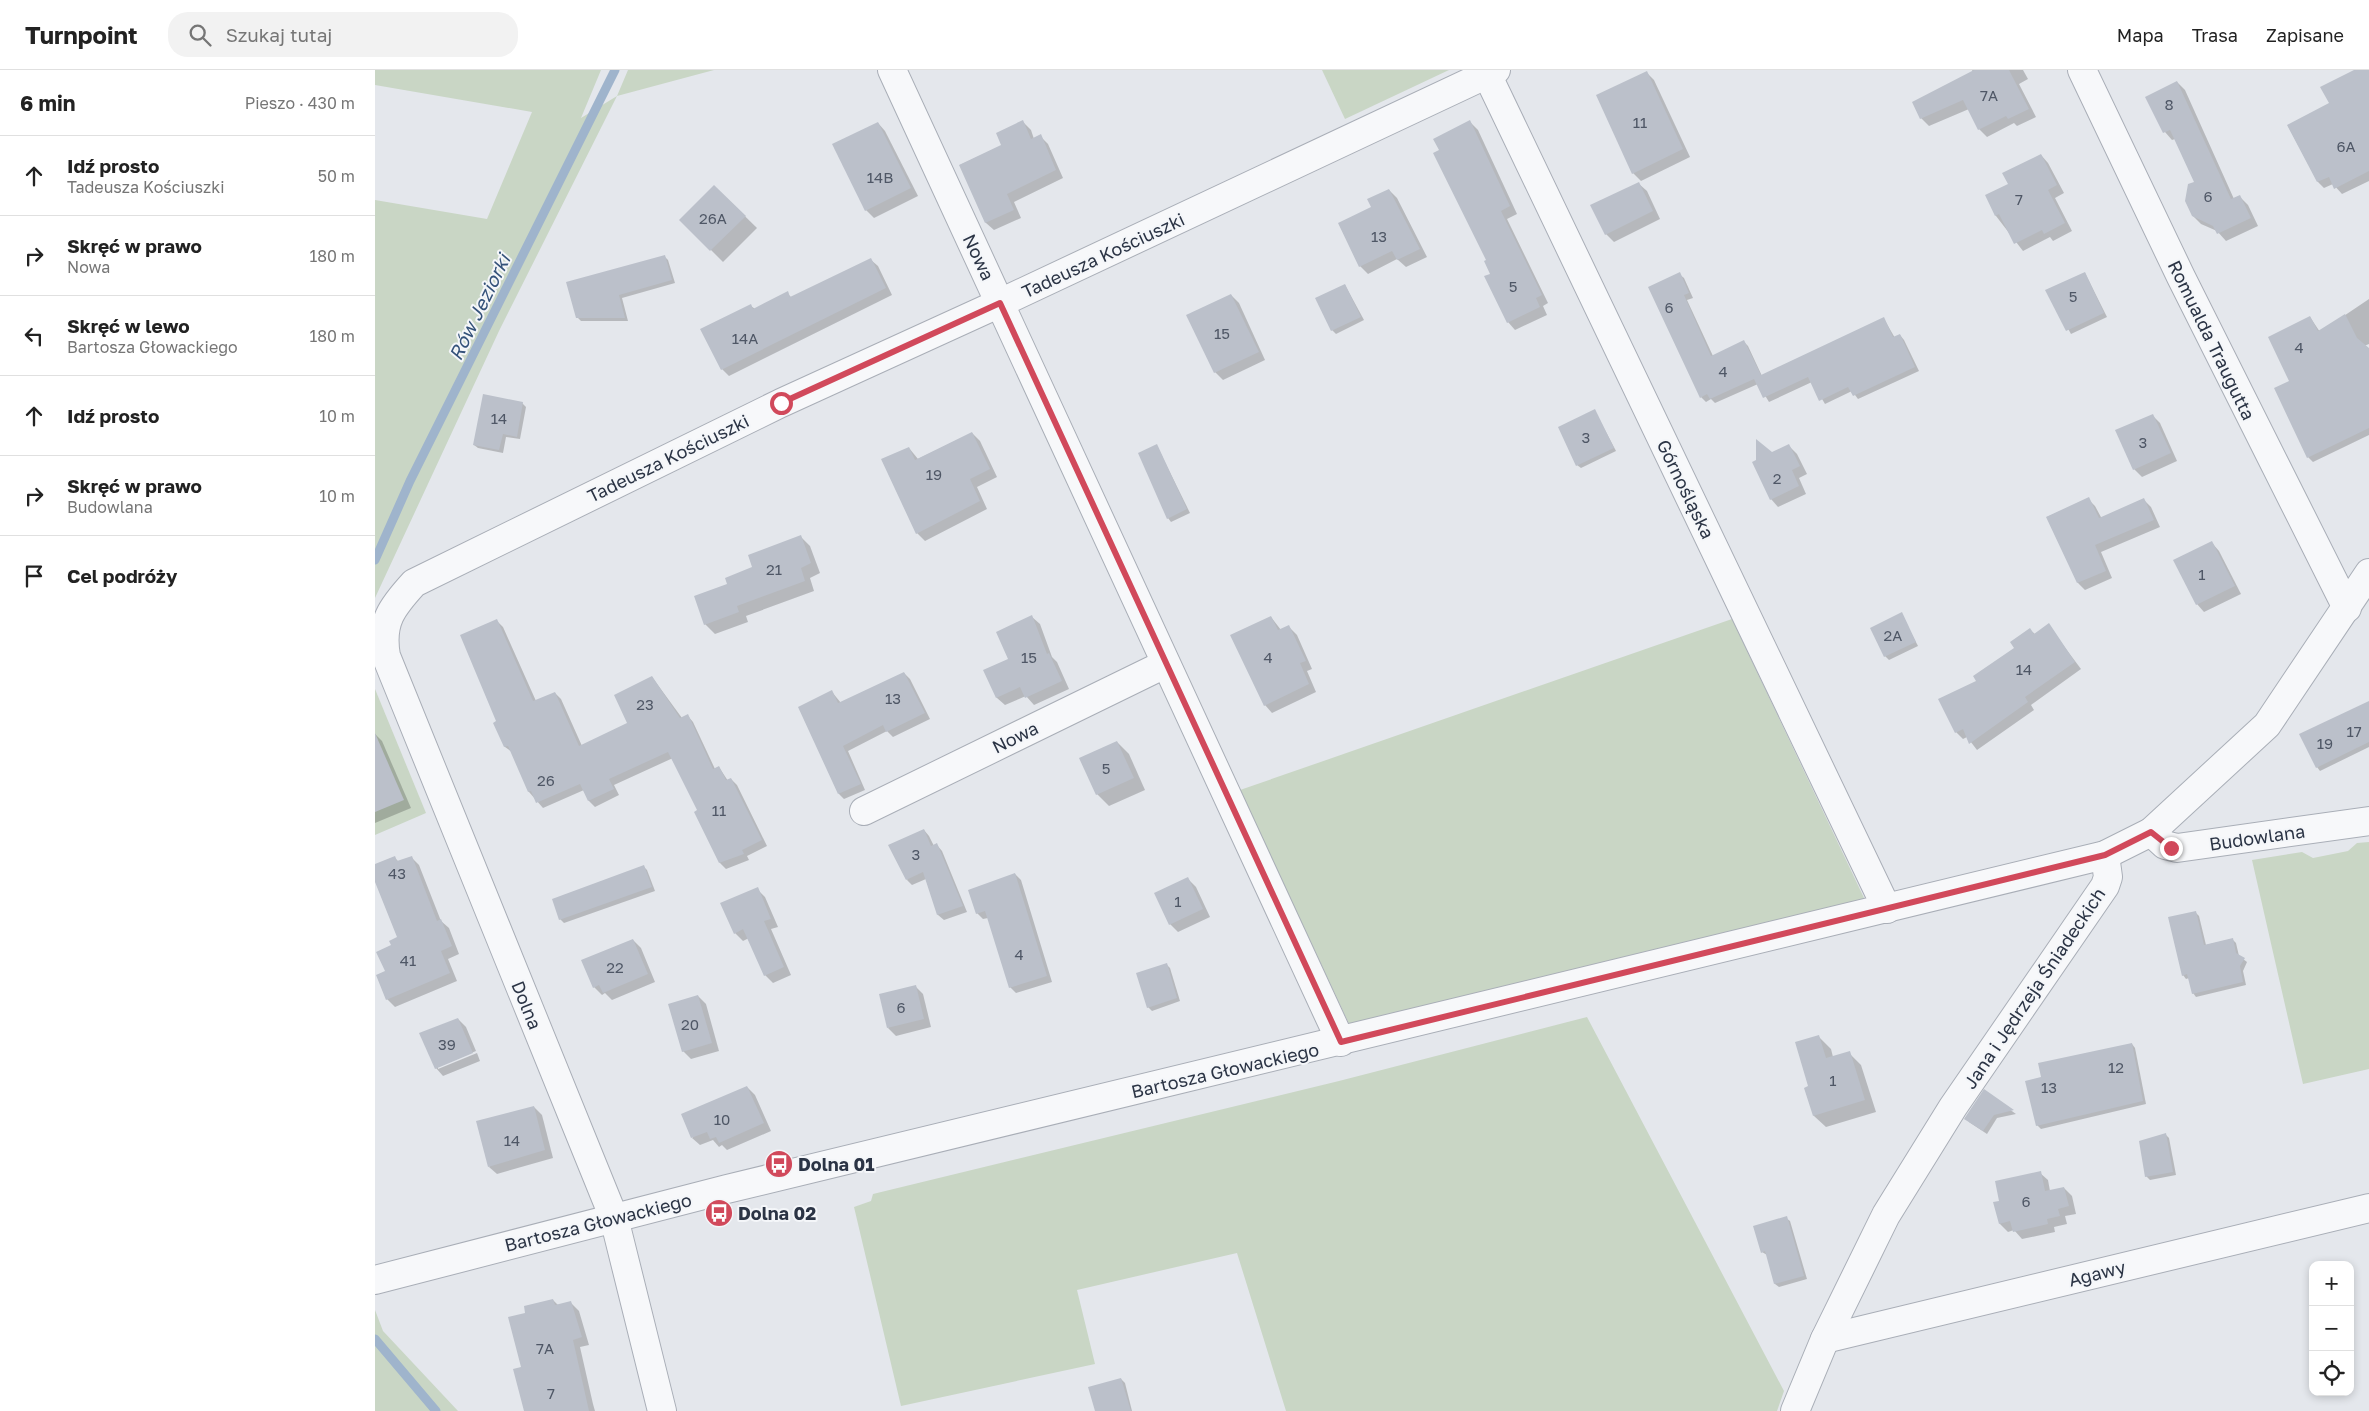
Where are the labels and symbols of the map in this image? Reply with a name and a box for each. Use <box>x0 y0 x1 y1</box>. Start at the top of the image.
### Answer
house number: 7A <box>1980 86 1998 104</box>
house number: 8 <box>2164 95 2174 113</box>
house number: 11 <box>1633 113 1647 131</box>
house number: 6A <box>2336 137 2356 155</box>
house number: 14B <box>867 168 893 186</box>
house number: 6 <box>2203 187 2213 205</box>
house number: 7 <box>2015 190 2023 208</box>
street label: Tadeusza Kościuszki <box>1018 208 1188 302</box>
house number: 26A <box>699 209 727 227</box>
house number: 13 <box>1371 227 1387 245</box>
street label: Nowa <box>959 230 999 284</box>
water label: Rów Jeziorki <box>443 249 515 364</box>
street label: Romualda Traugutta <box>2164 257 2260 423</box>
house number: 5 <box>1509 277 1517 295</box>
house number: 5 <box>2069 287 2077 305</box>
house number: 6 <box>1664 298 1674 316</box>
house number: 15 <box>1214 324 1230 342</box>
house number: 14A <box>732 329 758 347</box>
house number: 4 <box>2294 338 2304 356</box>
house number: 4 <box>1718 362 1728 380</box>
route start <box>770 392 793 415</box>
house number: 14 <box>491 409 507 427</box>
street label: Tadeusza Kościuszki <box>584 409 752 507</box>
house number: 3 <box>1582 428 1590 446</box>
house number: 3 <box>2139 433 2147 451</box>
street label: Górnośląska <box>1653 436 1719 542</box>
house number: 19 <box>926 465 942 483</box>
house number: 2 <box>1773 469 1781 487</box>
house number: 21 <box>766 560 782 578</box>
house number: 1 <box>2198 565 2206 583</box>
house number: 2A <box>1884 626 1902 644</box>
house number: 15 <box>1021 648 1037 666</box>
house number: 4 <box>1263 648 1273 666</box>
house number: 14 <box>2016 660 2032 678</box>
house number: 13 <box>885 689 901 707</box>
house number: 23 <box>636 695 654 713</box>
street label: Nowa <box>988 716 1042 758</box>
house number: 17 <box>2346 722 2362 740</box>
house number: 19 <box>2317 734 2333 752</box>
house number: 5 <box>1102 759 1110 777</box>
house number: 26 <box>537 771 555 789</box>
house number: 11 <box>712 801 726 819</box>
street label: Budowlana <box>2208 819 2306 855</box>
route end <box>2160 837 2183 860</box>
house number: 3 <box>912 845 920 863</box>
house number: 43 <box>388 864 406 882</box>
street label: Jana i Jędrzeja Śniadeckich <box>1958 883 2110 1093</box>
house number: 1 <box>1174 892 1182 910</box>
house number: 4 <box>1014 945 1024 963</box>
house number: 41 <box>400 951 416 969</box>
house number: 22 <box>606 958 624 976</box>
street label: Dolna <box>507 978 547 1032</box>
house number: 6 <box>896 998 906 1016</box>
house number: 20 <box>681 1015 699 1033</box>
house number: 39 <box>438 1035 456 1053</box>
street label: Bartosza Głowackiego <box>1129 1038 1321 1102</box>
house number: 12 <box>2108 1058 2124 1076</box>
house number: 1 <box>1829 1071 1837 1089</box>
house number: 13 <box>2041 1078 2057 1096</box>
house number: 10 <box>714 1110 730 1128</box>
house number: 14 <box>504 1131 520 1149</box>
bus stop icon: Dolna 01 <box>764 1149 794 1179</box>
place label: Dolna 01 <box>798 1153 875 1175</box>
street label: Bartosza Głowackiego <box>502 1188 694 1256</box>
house number: 6 <box>2021 1192 2031 1210</box>
bus stop icon: Dolna 02 <box>704 1198 734 1228</box>
place label: Dolna 02 <box>738 1202 816 1224</box>
street label: Agawy <box>2066 1255 2128 1291</box>
house number: 7A <box>536 1339 554 1357</box>
house number: 7 <box>547 1384 555 1402</box>

